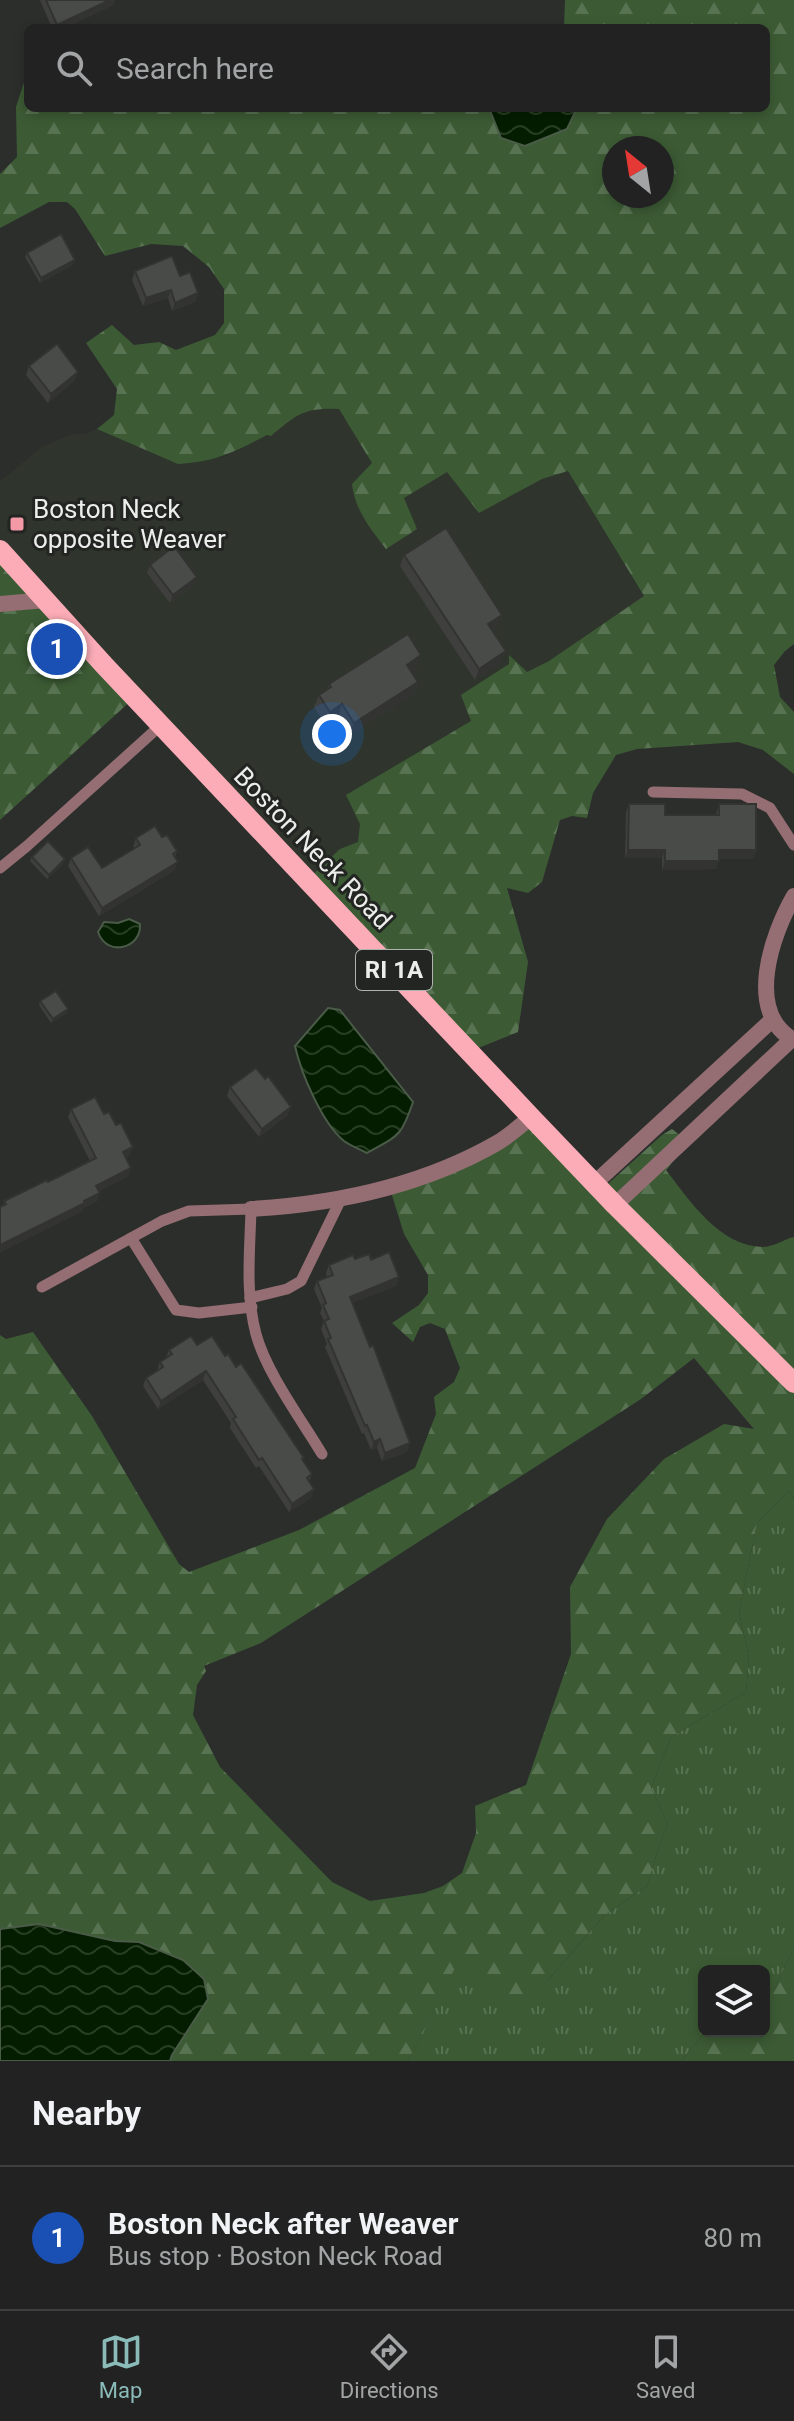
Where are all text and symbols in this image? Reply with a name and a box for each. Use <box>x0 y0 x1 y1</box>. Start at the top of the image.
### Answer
search box <box>24 24 770 112</box>
icon: search <box>52 46 96 90</box>
text: Search here <box>116 51 274 86</box>
north arrow <box>602 136 674 208</box>
place label: Boston Neck opposite Weaver <box>33 494 226 554</box>
marker: Boston Neck opposite Weaver <box>8 515 26 533</box>
pin: 1 <box>31 619 83 679</box>
your location <box>312 714 352 754</box>
street label: Boston Neck Road <box>228 761 398 935</box>
road number: RI 1A <box>356 950 432 990</box>
map controls <box>698 1965 770 2037</box>
button: layers <box>698 1965 770 2037</box>
text: Nearby <box>32 2093 141 2133</box>
text: Boston Neck after Weaver <box>108 2206 459 2241</box>
text: 1 <box>51 2223 65 2253</box>
text: 80 m <box>704 2223 762 2253</box>
text: Bus stop · Boston Neck Road <box>108 2241 443 2271</box>
tab: Map <box>99 2330 143 2403</box>
tab: Directions <box>340 2330 439 2403</box>
tab: Saved <box>636 2330 695 2403</box>

